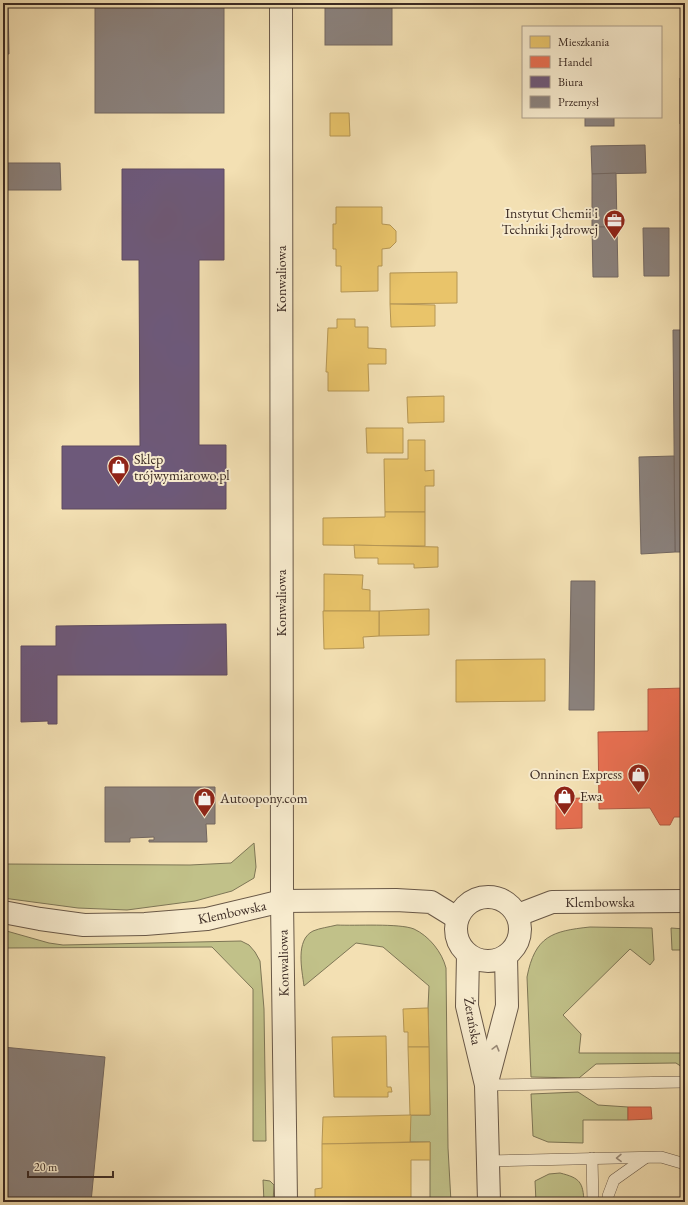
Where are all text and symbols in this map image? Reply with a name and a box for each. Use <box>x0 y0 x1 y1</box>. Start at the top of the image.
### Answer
legend <box>522 26 662 118</box>
text: Mieszkania <box>558 34 610 50</box>
text: Handel <box>558 54 593 70</box>
text: Biura <box>558 74 583 90</box>
text: Przemysł <box>558 94 599 110</box>
place label: Instytut Chemii i Techniki Jądrowej <box>502 204 599 238</box>
office icon: Instytut Chemii i Techniki Jądrowej <box>601 208 627 241</box>
street label: Konwaliowa <box>272 245 290 312</box>
place label: Sklep trójwymiarowo.pl <box>134 450 230 484</box>
shop icon: Sklep trójwymiarowo.pl <box>105 454 131 487</box>
street label: Konwaliowa <box>272 569 290 636</box>
shop icon: Onninen Express <box>625 761 651 794</box>
place label: Onninen Express <box>530 765 622 783</box>
shop icon: Ewa <box>552 783 578 816</box>
shop icon: Autoopony.com <box>192 785 218 818</box>
place label: Ewa <box>580 787 603 805</box>
place label: Autoopony.com <box>219 789 308 807</box>
street label: Klembowska <box>565 893 635 911</box>
street label: Klembowska <box>196 896 268 928</box>
street label: Konwaliowa <box>273 929 293 997</box>
street label: Żerańska <box>460 996 486 1047</box>
one-way arrow <box>491 1044 500 1051</box>
scale bar <box>28 1153 113 1179</box>
one-way arrow <box>616 1154 622 1162</box>
text: 20 m <box>34 1159 58 1175</box>

